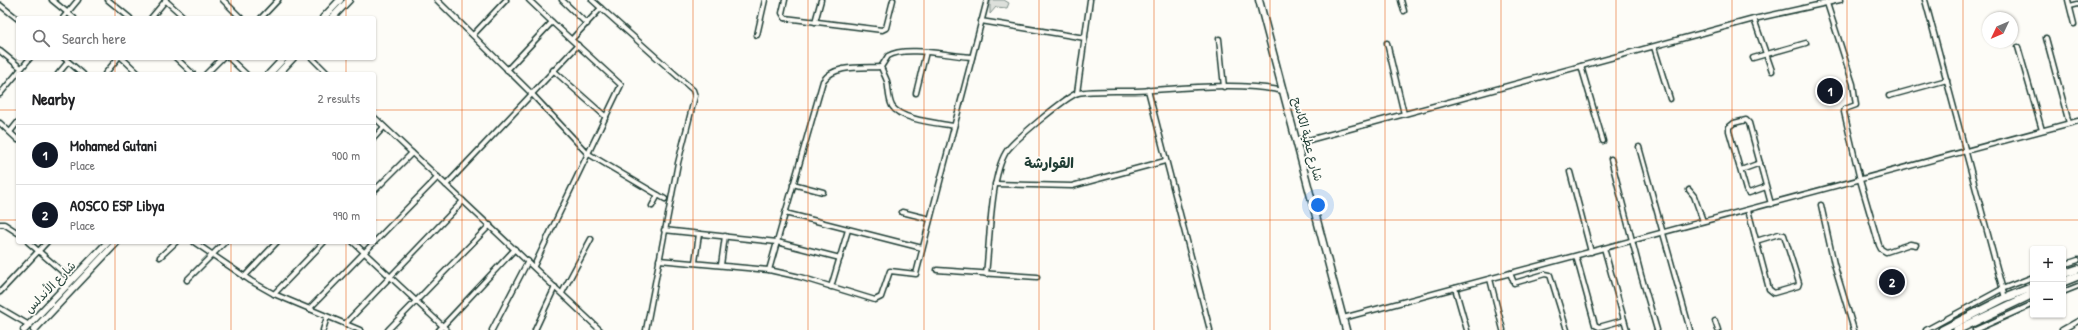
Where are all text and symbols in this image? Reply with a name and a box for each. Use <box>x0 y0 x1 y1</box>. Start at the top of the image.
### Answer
north arrow <box>1982 12 2018 48</box>
search box <box>16 16 376 60</box>
icon: search <box>30 27 52 49</box>
text: Search here <box>62 28 126 49</box>
pin: 1 <box>1817 76 1843 106</box>
text: Nearby <box>32 87 75 110</box>
text: 2 results <box>318 89 360 107</box>
street label: شارع عطية الكاسح <box>1288 95 1327 183</box>
text: Mohamed Gutani <box>70 135 157 156</box>
text: 1 <box>43 146 47 164</box>
text: 900 m <box>332 146 360 164</box>
district label: القوارشة <box>1024 153 1074 172</box>
text: Place <box>70 156 95 174</box>
text: AOSCO ESP Libya <box>70 195 164 216</box>
your location <box>1308 195 1328 215</box>
text: 2 <box>42 206 48 224</box>
text: 990 m <box>333 206 360 224</box>
text: Place <box>70 216 95 234</box>
map controls <box>2030 246 2066 318</box>
button: + <box>2030 246 2066 282</box>
street label: شارع الأندلس <box>21 257 80 318</box>
pin: 2 <box>1879 267 1905 297</box>
button: − <box>2030 282 2066 318</box>

